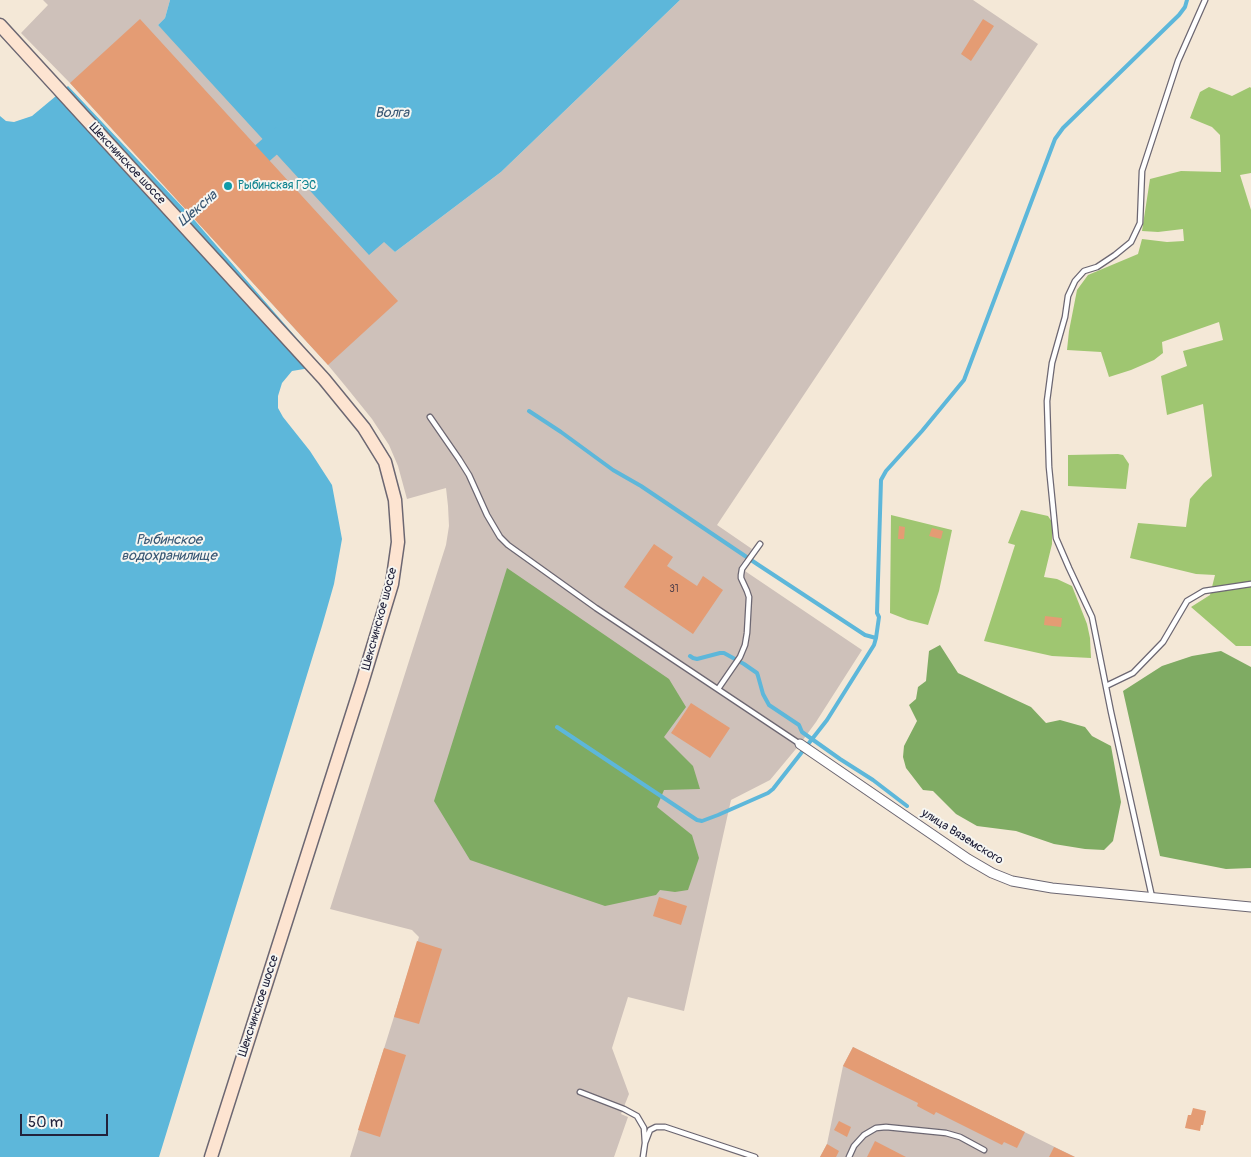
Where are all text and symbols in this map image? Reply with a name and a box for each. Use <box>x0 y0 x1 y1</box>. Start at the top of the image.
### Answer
water label: Волга <box>375 105 409 121</box>
street label: Шекснинское шоссе <box>86 120 168 208</box>
place label: Рыбинская ГЭС <box>238 179 316 193</box>
marker: Рыбинская ГЭС <box>222 180 234 192</box>
water label: Шексна <box>175 188 221 230</box>
water label: Рыбинское водохранилище <box>121 532 217 564</box>
street label: Шекснинское шоссе <box>359 566 401 672</box>
house number: 31 <box>669 583 679 595</box>
street label: улица Вяземского <box>918 806 1006 868</box>
street label: Шекснинское шоссе <box>236 954 282 1058</box>
scale bar <box>22 1104 110 1136</box>
text: 50 m <box>28 1113 63 1132</box>

